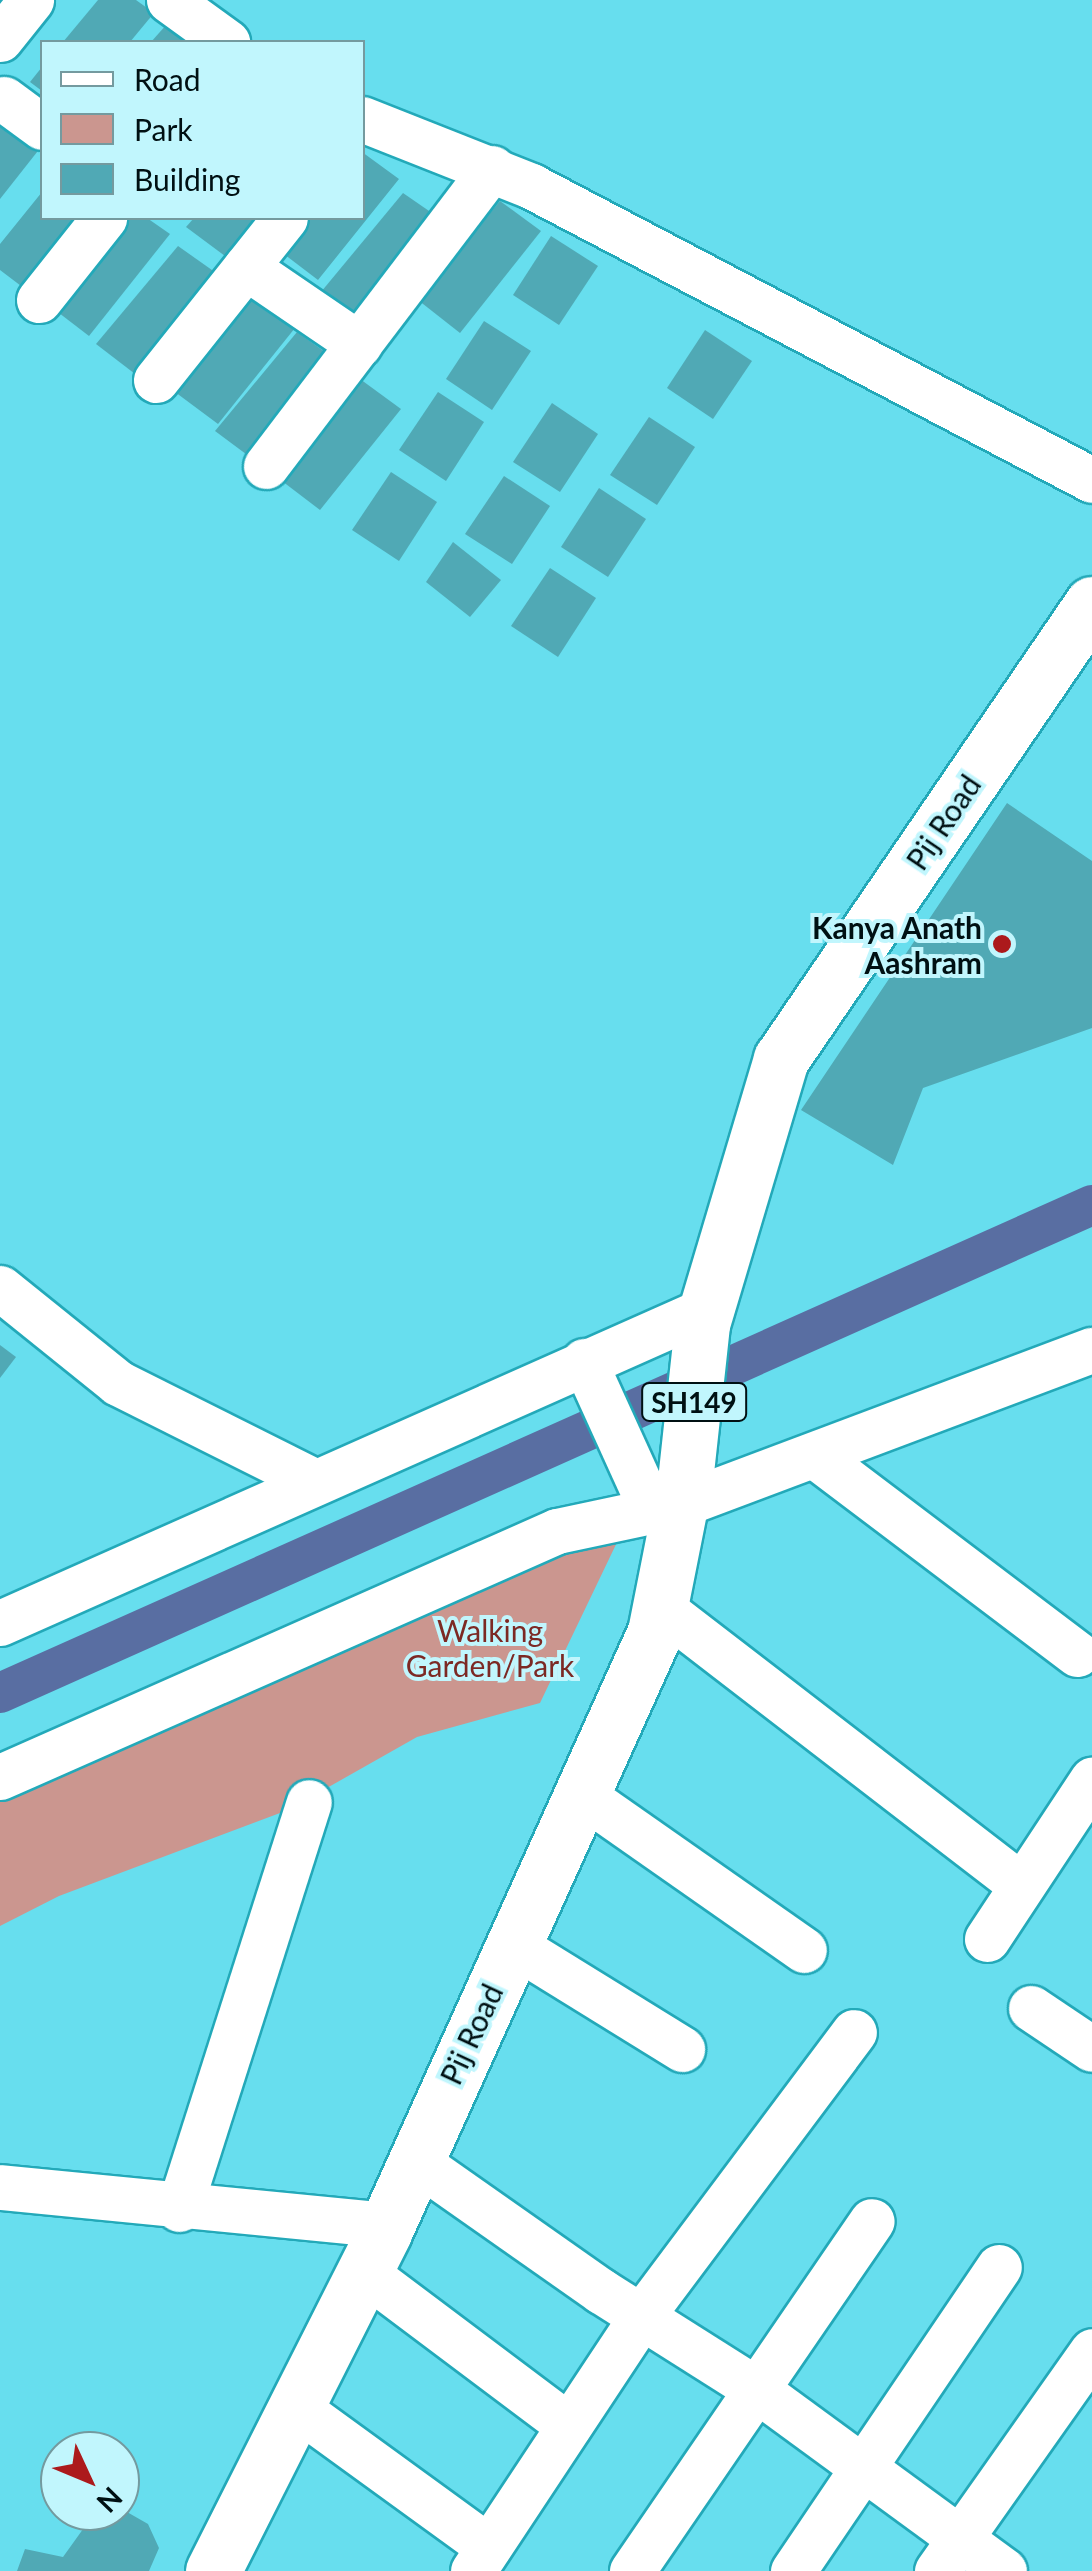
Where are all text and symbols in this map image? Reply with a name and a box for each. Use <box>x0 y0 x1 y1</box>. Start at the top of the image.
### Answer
legend <box>40 40 365 220</box>
text: Road <box>134 61 201 97</box>
text: Park <box>134 111 193 147</box>
text: Building <box>134 161 240 197</box>
street label: Pij Road <box>898 768 988 876</box>
place label: Kanya Anath Aashram <box>811 909 982 980</box>
marker: Kanya Anath Aashram <box>991 933 1013 955</box>
road number: SH149 <box>639 1379 749 1425</box>
park label: Walking Garden/Park <box>406 1612 574 1682</box>
street label: Pij Road <box>432 1978 510 2090</box>
north arrow <box>40 2431 140 2531</box>
text: N <box>90 2481 130 2520</box>

